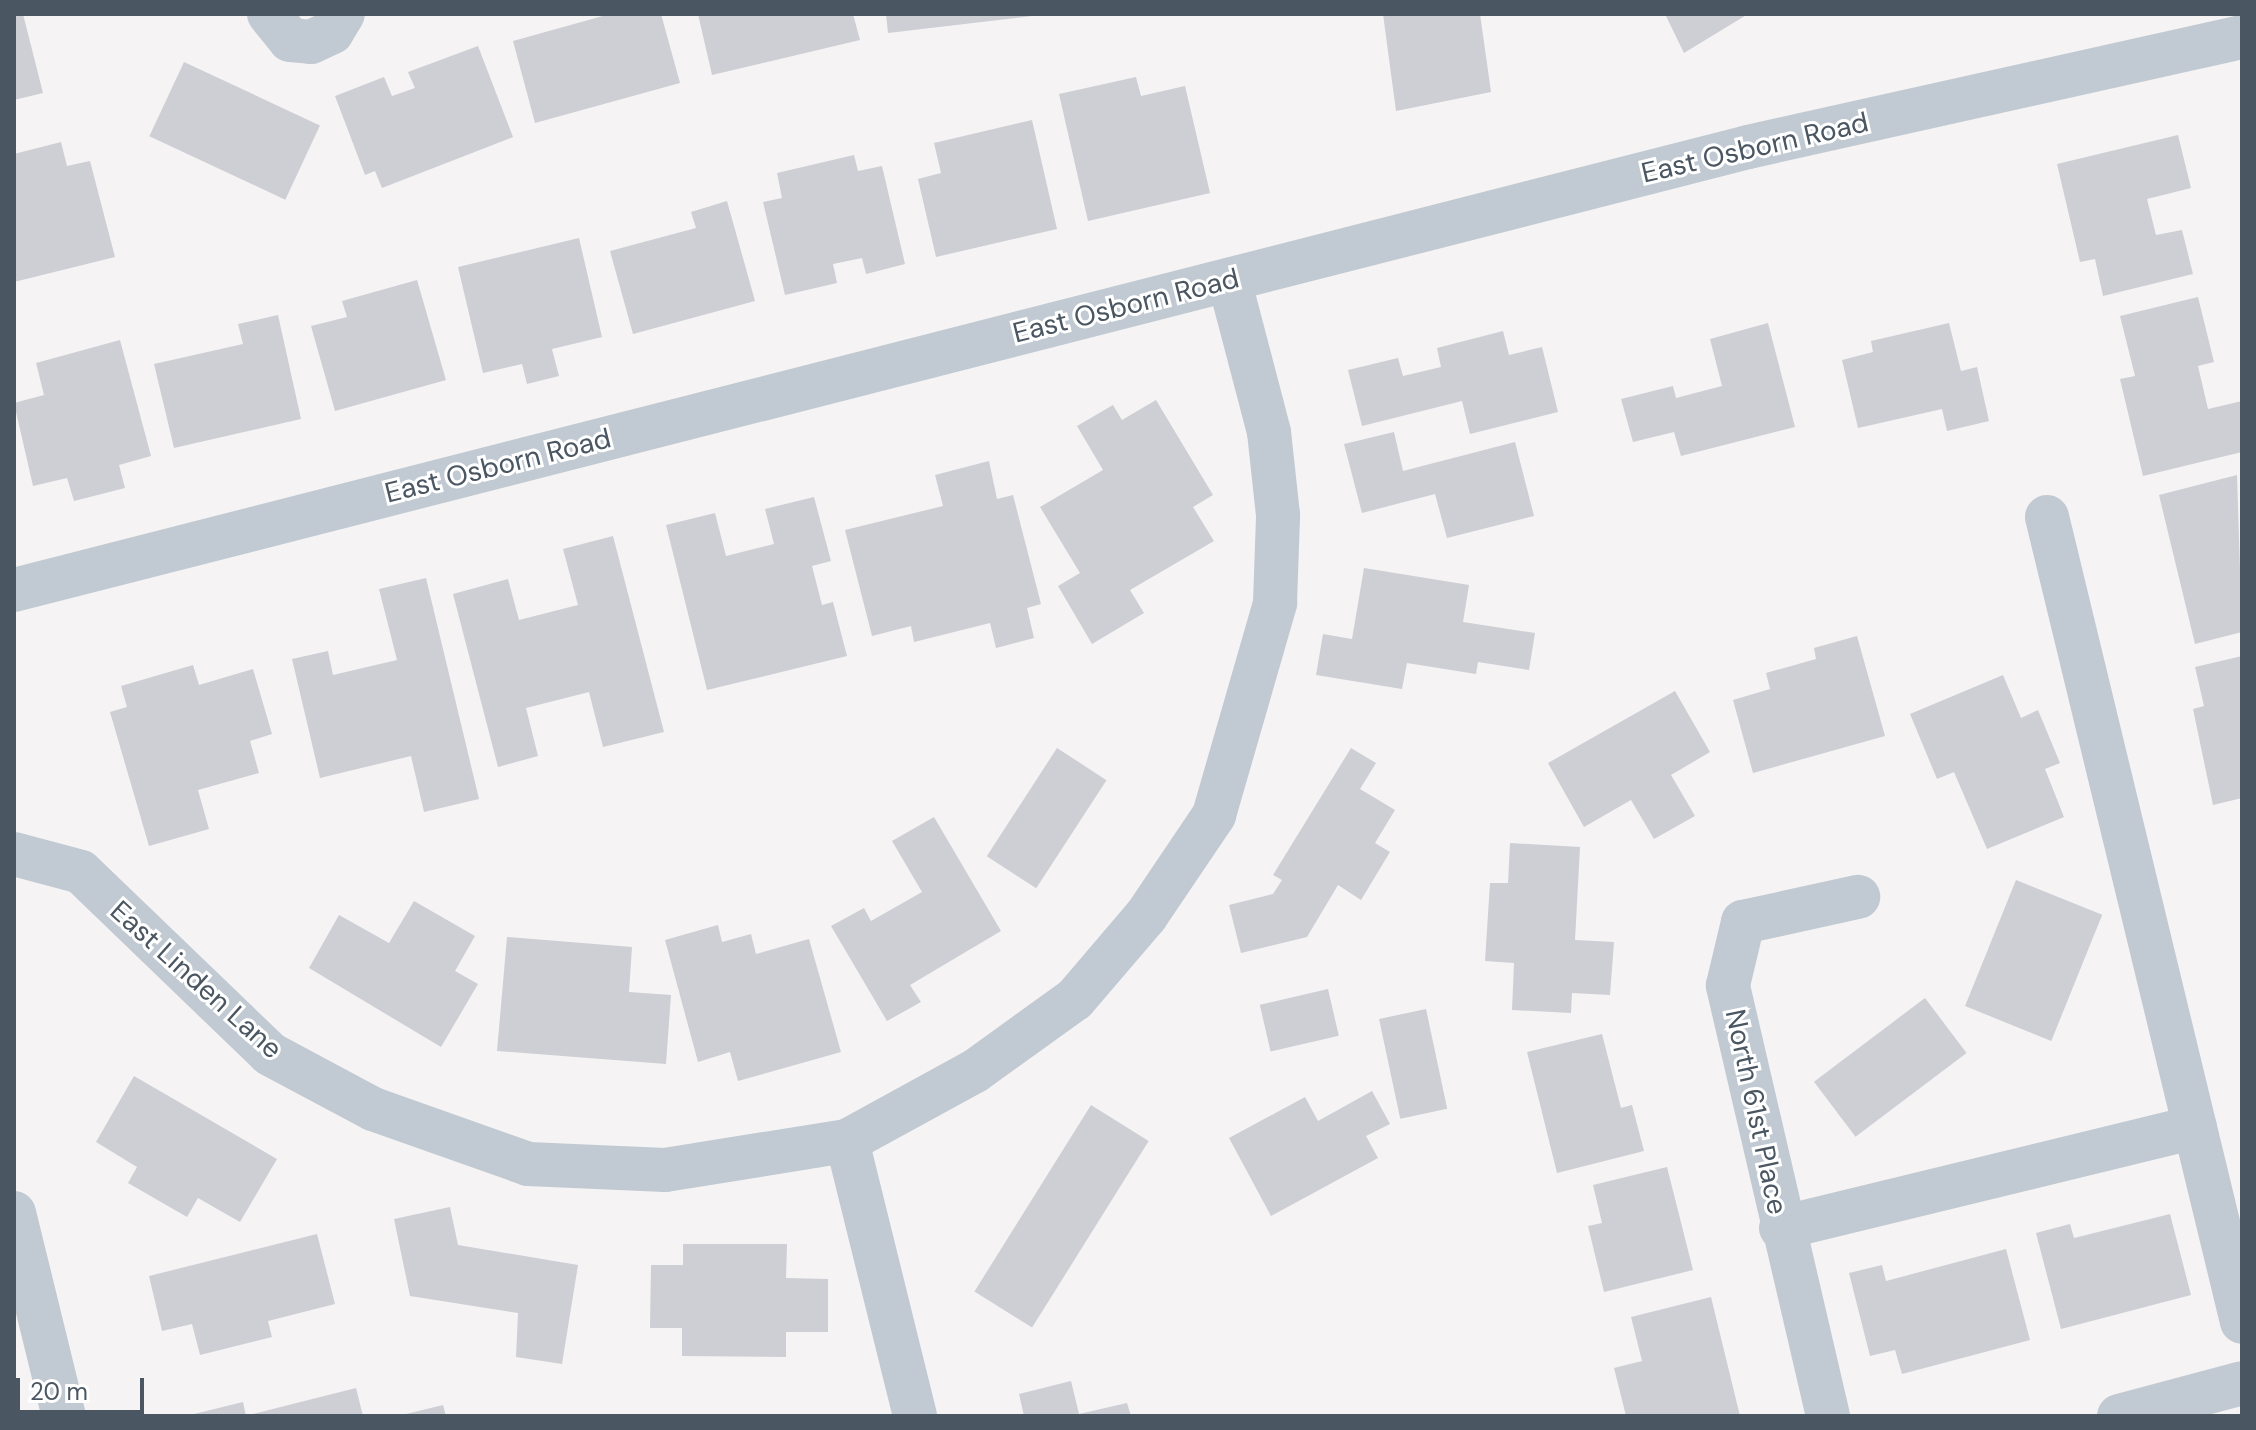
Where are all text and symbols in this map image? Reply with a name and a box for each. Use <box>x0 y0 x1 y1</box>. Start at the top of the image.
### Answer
street label: East Osborn Road <box>1638 106 1872 190</box>
street label: East Osborn Road <box>1009 262 1243 350</box>
street label: East Osborn Road <box>381 422 615 510</box>
street label: East Linden Lane <box>103 894 289 1066</box>
street label: North 61st Place <box>1718 1006 1794 1218</box>
scale bar <box>20 1362 148 1412</box>
text: 20 m <box>30 1376 88 1407</box>

